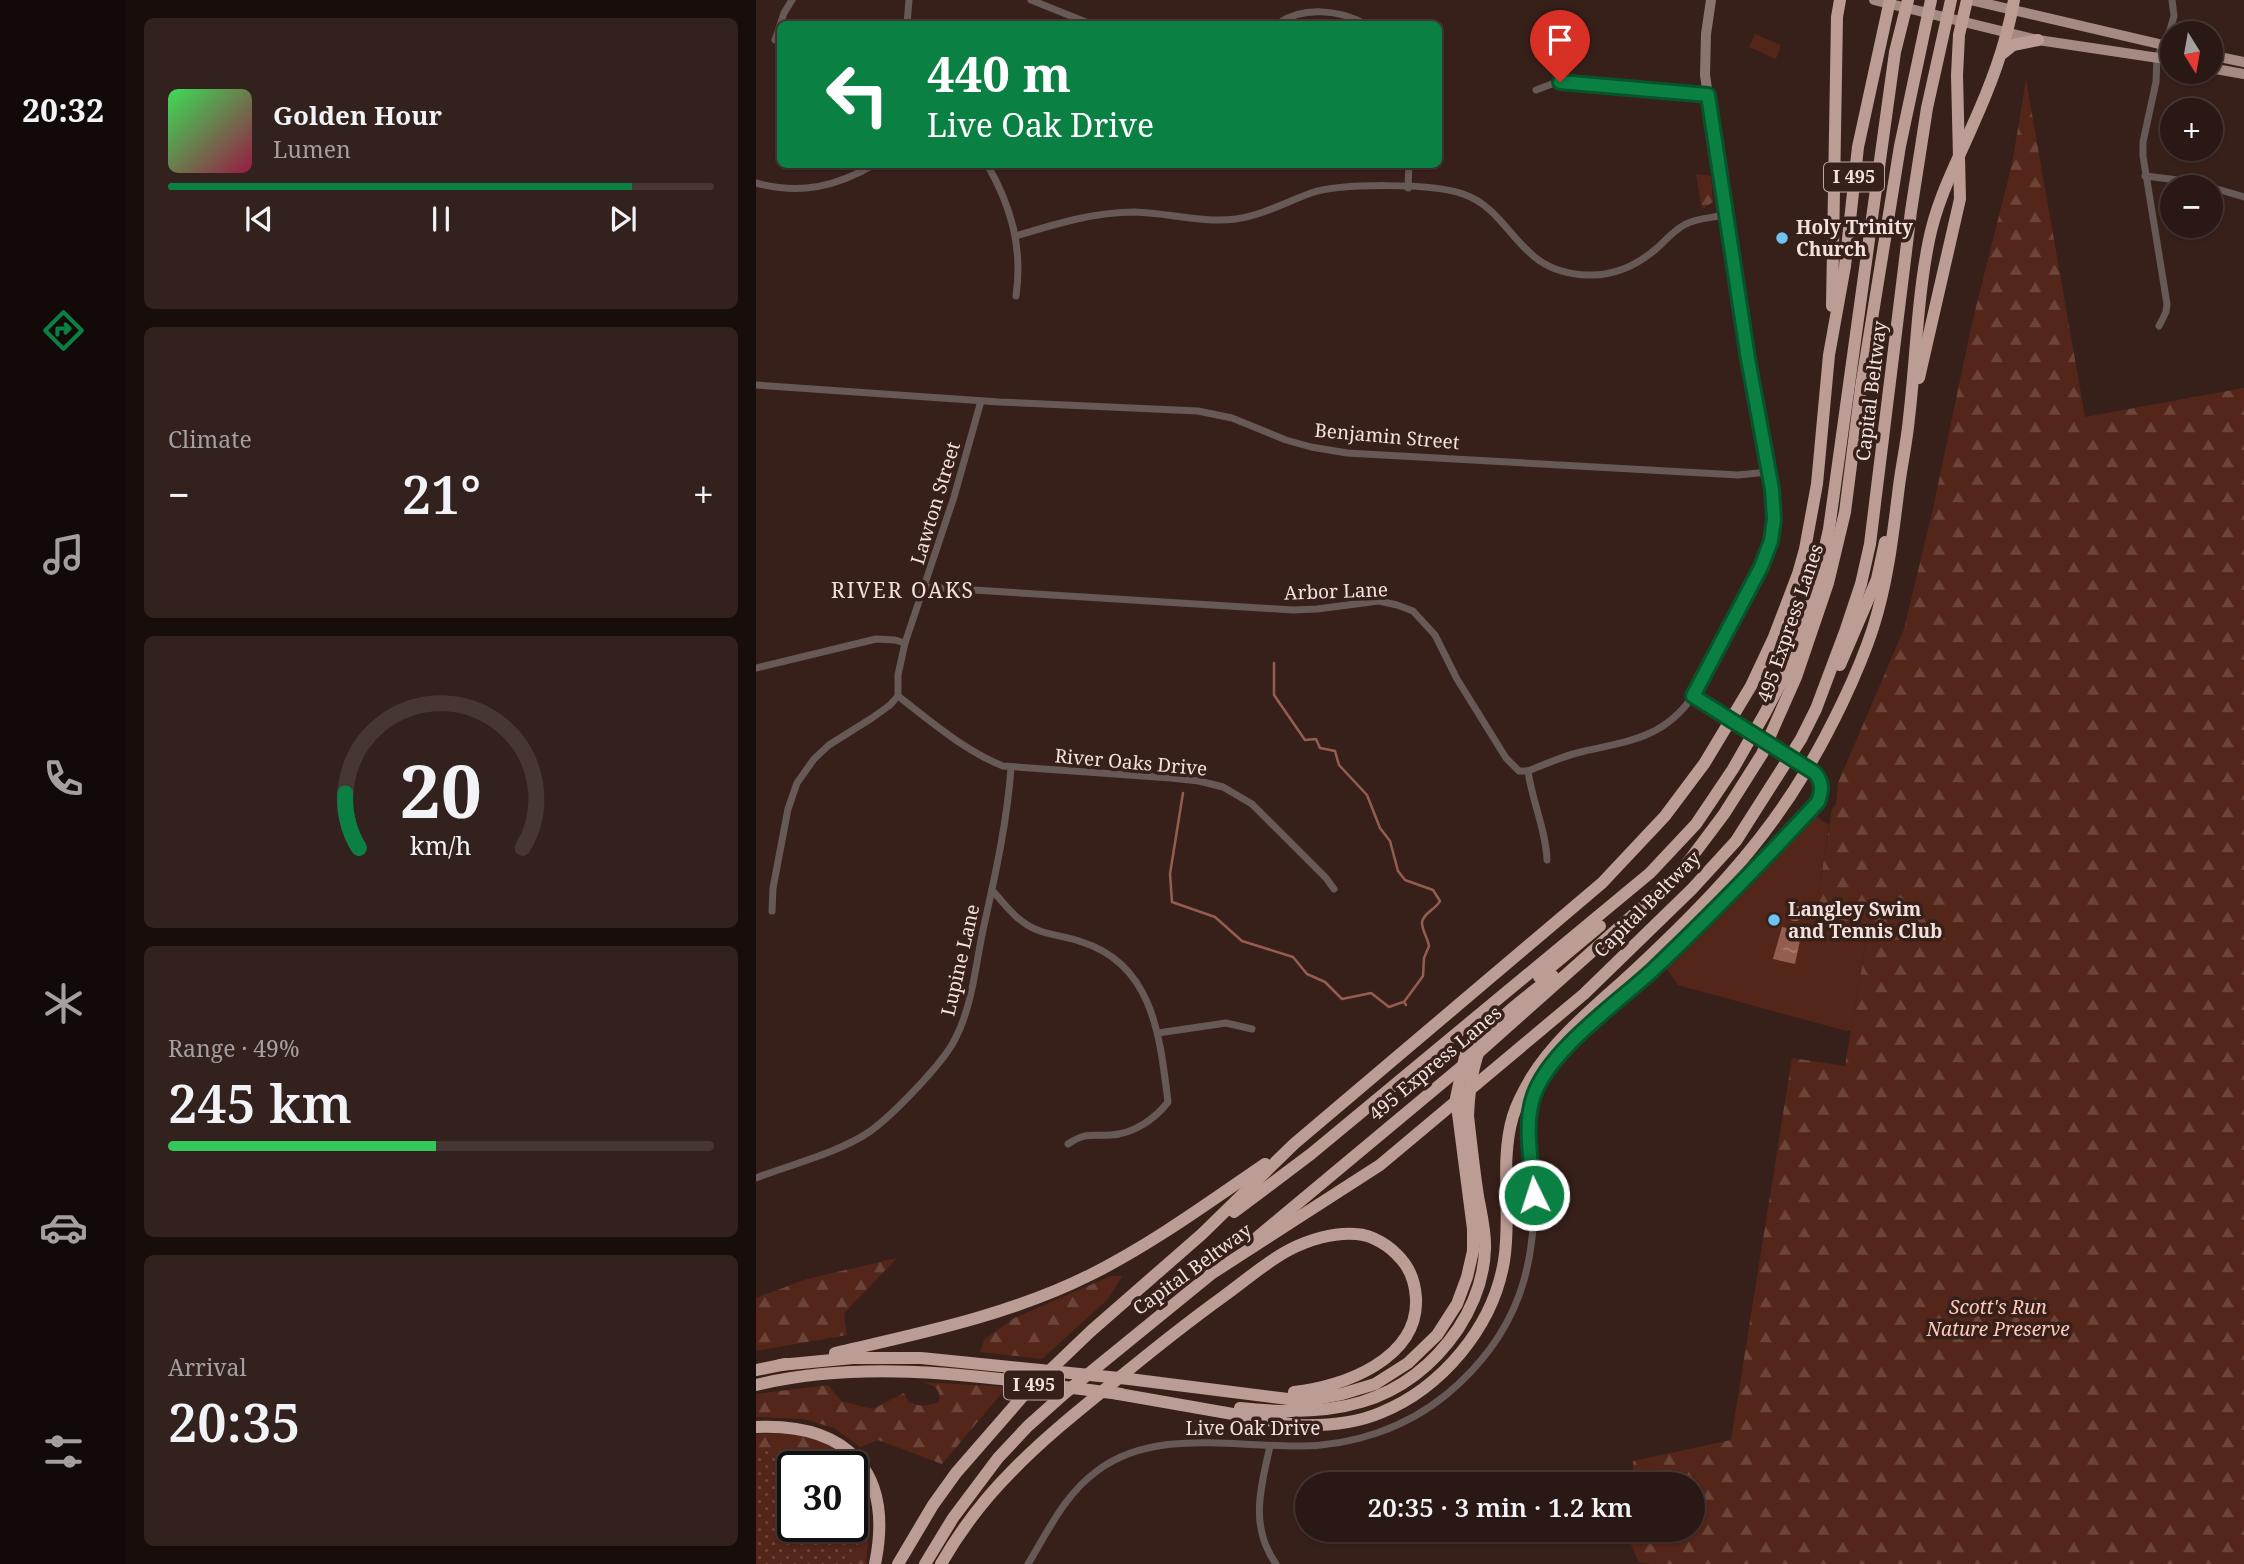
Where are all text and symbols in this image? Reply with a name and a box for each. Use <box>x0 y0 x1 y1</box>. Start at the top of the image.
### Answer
pin <box>1530 10 1590 82</box>
icon: arrive <box>1541 21 1579 59</box>
north arrow <box>2160 21 2222 84</box>
map controls <box>2160 21 2223 238</box>
text: 440 m <box>927 40 1071 106</box>
icon: left <box>812 49 903 140</box>
text: 20:32 <box>22 88 104 131</box>
text: Golden Hour <box>273 97 442 133</box>
button: + <box>2160 98 2223 161</box>
text: Live Oak Drive <box>927 103 1154 146</box>
text: Lumen <box>273 133 351 165</box>
road number: I 495 <box>1824 162 1884 192</box>
button: − <box>2160 175 2223 238</box>
icon: previous <box>240 200 278 238</box>
icon: pause <box>422 200 460 238</box>
icon: next <box>604 200 642 238</box>
place label: Holy Trinity Church <box>1796 214 1913 262</box>
marker: Holy Trinity Church <box>1774 230 1790 246</box>
icon: directions <box>39 306 88 355</box>
street label: Capital Beltway <box>1850 319 1893 463</box>
street label: Benjamin Street <box>1313 417 1461 455</box>
text: Climate <box>168 423 252 455</box>
street label: Lawton Street <box>904 438 966 567</box>
text: 21° <box>402 458 481 529</box>
text: − <box>168 468 190 520</box>
text: + <box>693 468 714 520</box>
icon: music <box>39 530 88 579</box>
street label: 495 Express Lanes <box>1751 540 1829 706</box>
district label: RIVER OAKS <box>831 576 975 604</box>
street label: Arbor Lane <box>1284 576 1388 606</box>
text: 20 <box>400 740 482 839</box>
street label: River Oaks Drive <box>1054 742 1208 782</box>
icon: phone <box>39 754 88 803</box>
text: km/h <box>410 828 472 862</box>
street label: Capital Beltway <box>1588 845 1706 963</box>
place label: Langley Swim and Tennis Club <box>1788 896 1942 944</box>
street label: Lupine Lane <box>935 902 985 1018</box>
marker: Langley Swim and Tennis Club <box>1766 912 1782 928</box>
icon: climate <box>39 979 88 1028</box>
street label: 495 Express Lanes <box>1363 1000 1507 1126</box>
text: Range · 49% <box>168 1032 300 1064</box>
text: 245 km <box>168 1067 352 1138</box>
position arrow <box>1497 1158 1571 1232</box>
icon: car <box>39 1203 88 1252</box>
street label: Capital Beltway <box>1127 1217 1257 1321</box>
park label: Scott's Run Nature Preserve <box>1925 1294 2070 1342</box>
text: Arrival <box>168 1351 247 1383</box>
road number: I 495 <box>1004 1370 1064 1400</box>
text: 20:35 <box>168 1386 301 1457</box>
street label: Live Oak Drive <box>1186 1415 1320 1441</box>
icon: filters <box>39 1427 88 1476</box>
speed limit sign: 30 <box>777 1451 868 1542</box>
text: 20:35 · 3 min · 1.2 km <box>1368 1489 1632 1525</box>

